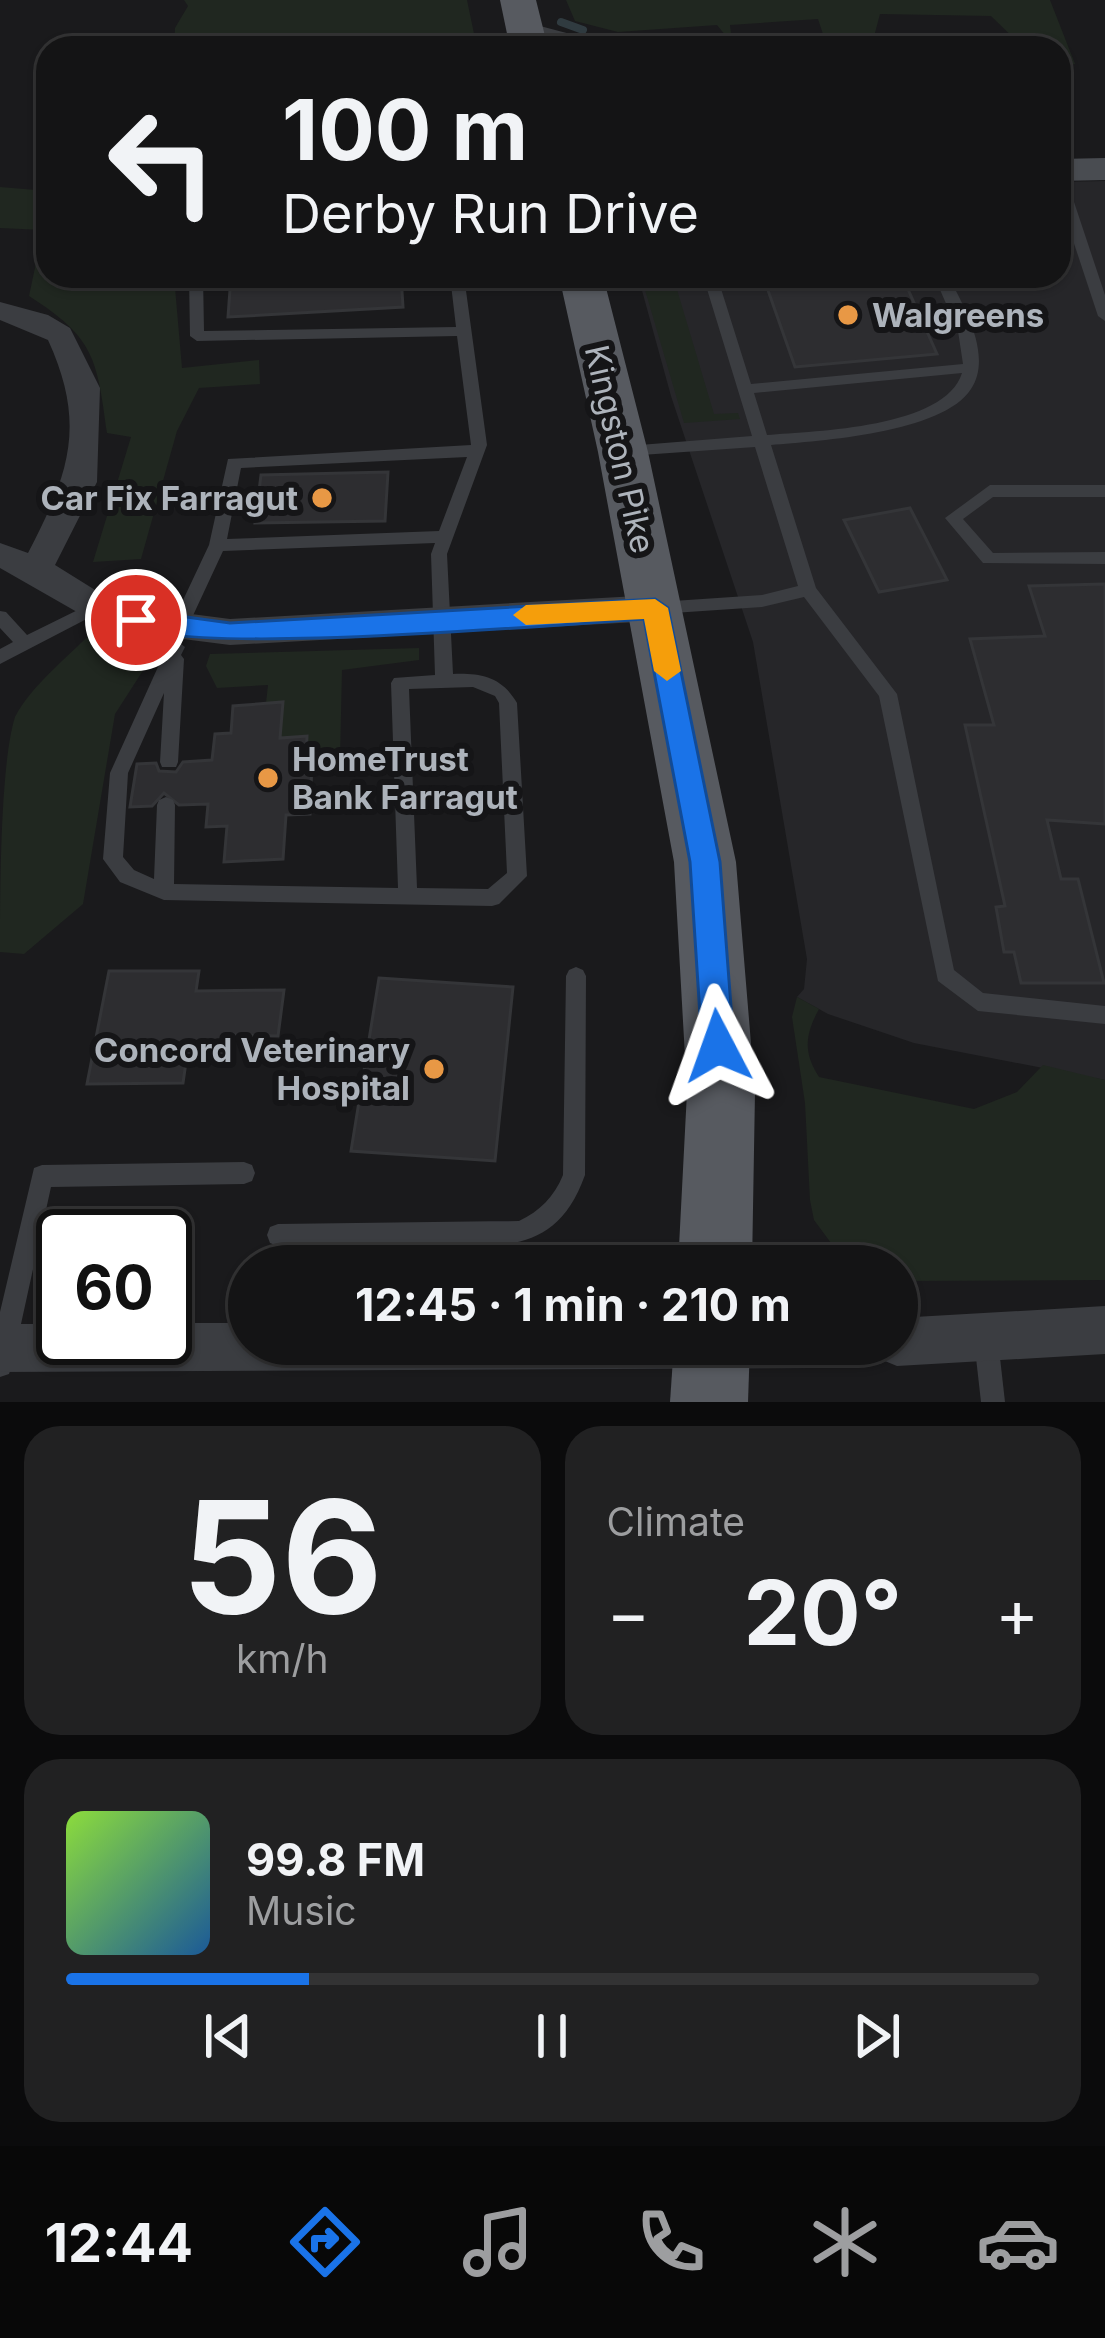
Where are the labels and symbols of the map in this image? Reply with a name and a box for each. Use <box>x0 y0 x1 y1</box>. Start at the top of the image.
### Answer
place label: Walgreens <box>872 295 1044 335</box>
marker: Walgreens <box>835 302 861 328</box>
street label: Kingston Pike <box>577 341 663 557</box>
place label: Car Fix Farragut <box>41 478 298 518</box>
marker: Car Fix Farragut <box>309 485 335 511</box>
pin <box>85 569 187 671</box>
place label: HomeTrust Bank Farragut <box>292 739 518 817</box>
marker: HomeTrust Bank Farragut <box>255 765 281 791</box>
position arrow <box>655 983 781 1109</box>
place label: Concord Veterinary Hospital <box>94 1030 410 1108</box>
marker: Concord Veterinary Hospital <box>421 1056 447 1082</box>
speed limit sign: 60 <box>36 1209 192 1365</box>

